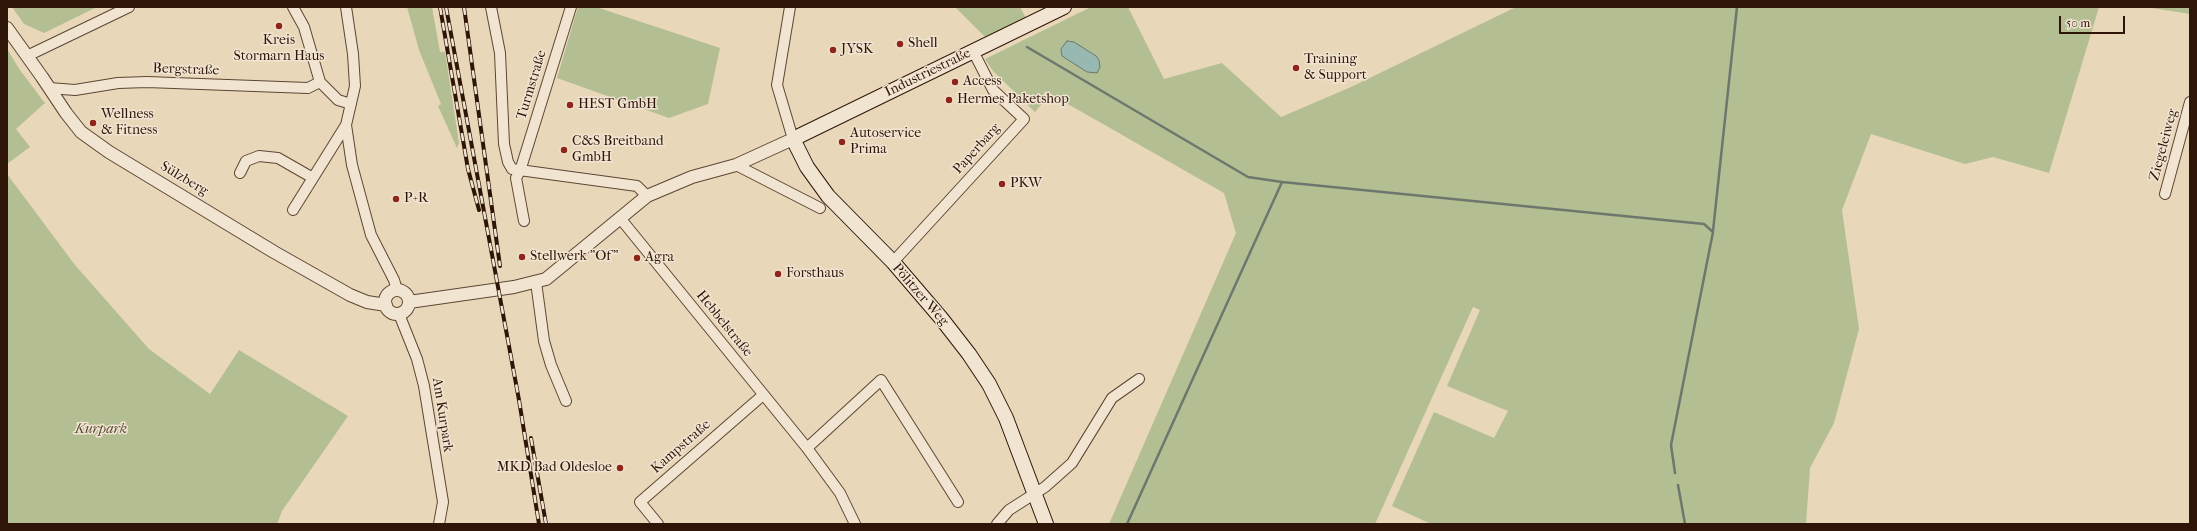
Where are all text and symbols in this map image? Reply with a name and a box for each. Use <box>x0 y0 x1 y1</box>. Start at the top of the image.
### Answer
scale bar <box>2061 8 2127 34</box>
text: 50 m <box>2066 16 2090 30</box>
marker: Kreis Stormarn Haus <box>274 21 284 31</box>
place label: Kreis Stormarn Haus <box>234 33 324 66</box>
place label: Shell <box>908 36 938 52</box>
marker: Shell <box>895 39 905 49</box>
place label: JYSK <box>841 42 873 58</box>
marker: JYSK <box>828 45 838 55</box>
street label: Industriestraße <box>882 45 974 101</box>
street label: Turmstraße <box>513 48 551 122</box>
place label: Training & Support <box>1304 52 1367 84</box>
street label: Bergstraße <box>152 60 220 80</box>
marker: Training & Support <box>1291 63 1301 73</box>
place label: Access <box>963 74 1002 90</box>
marker: Access <box>950 77 960 87</box>
place label: Hermes Paketshop <box>957 92 1069 108</box>
marker: Hermes Paketshop <box>944 95 954 105</box>
place label: HEST GmbH <box>578 97 657 113</box>
marker: HEST GmbH <box>565 100 575 110</box>
place label: Wellness & Fitness <box>101 107 157 140</box>
street label: Ziegeleiweg <box>2146 107 2182 183</box>
marker: Wellness & Fitness <box>88 118 98 128</box>
street label: Paperbarg <box>950 120 1004 178</box>
place label: Autoservice Prima <box>850 126 921 158</box>
place label: C&S Breitband GmbH <box>572 134 664 166</box>
marker: Autoservice Prima <box>837 137 847 147</box>
marker: C&S Breitband GmbH <box>559 145 569 155</box>
street label: Sülzberg <box>157 158 211 200</box>
place label: PKW <box>1010 176 1042 192</box>
marker: PKW <box>997 179 1007 189</box>
place label: P+R <box>404 191 428 207</box>
marker: P+R <box>391 194 401 204</box>
place label: Stellwerk "Of" <box>530 249 619 265</box>
place label: Agra <box>645 250 674 266</box>
marker: Stellwerk "Of" <box>517 252 527 262</box>
marker: Agra <box>632 253 642 263</box>
street label: Pölitzer Weg <box>888 260 952 330</box>
place label: Forsthaus <box>786 266 844 282</box>
marker: Forsthaus <box>773 269 783 279</box>
street label: Hebbelstraße <box>692 287 756 361</box>
street label: Am Kurpark <box>428 377 456 453</box>
street label: Kampstraße <box>648 417 714 477</box>
park label: Kurpark <box>75 422 127 438</box>
place label: MKD Bad Oldesloe <box>497 460 612 476</box>
marker: MKD Bad Oldesloe <box>615 463 625 473</box>

